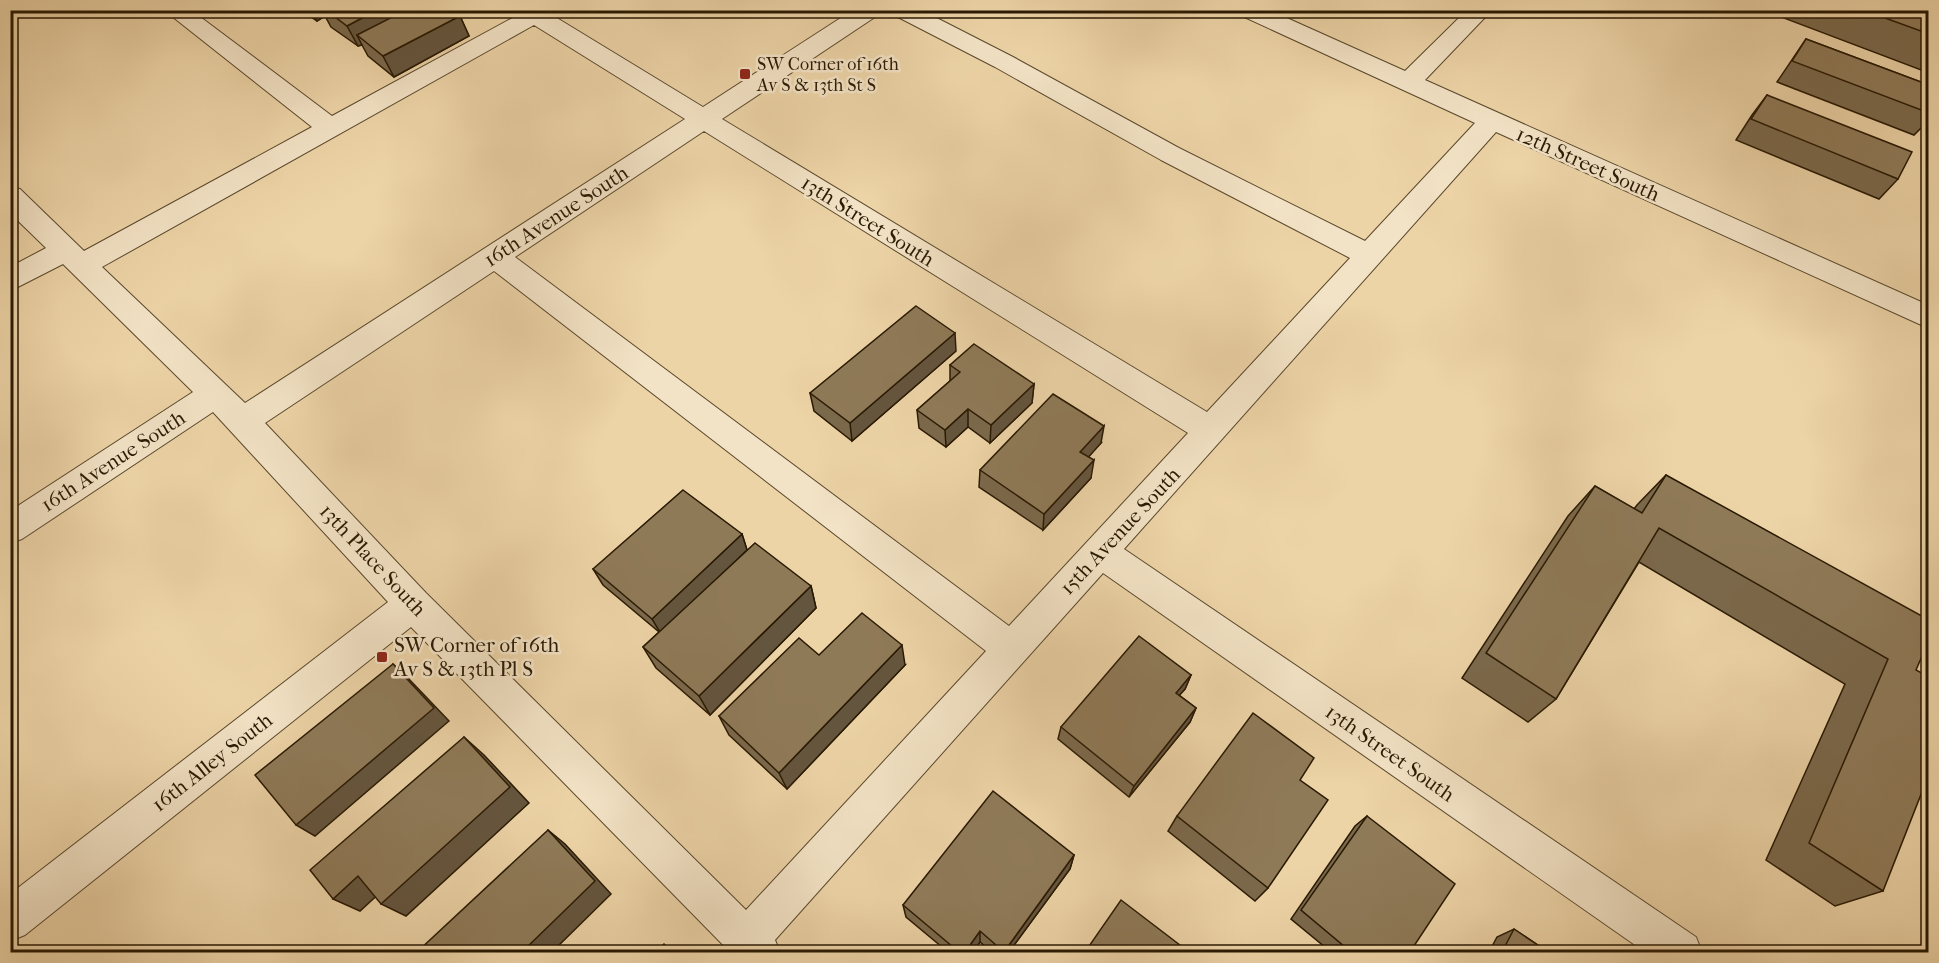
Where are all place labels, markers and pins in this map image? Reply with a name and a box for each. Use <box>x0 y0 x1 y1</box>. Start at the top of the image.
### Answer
place label: SW Corner of 16th Av S & 13th St S <box>756 54 899 96</box>
marker: SW Corner of 16th Av S & 13th St S <box>738 67 752 81</box>
place label: SW Corner of 16th Av S & 13th Pl S <box>393 633 560 681</box>
marker: SW Corner of 16th Av S & 13th Pl S <box>375 650 389 664</box>

